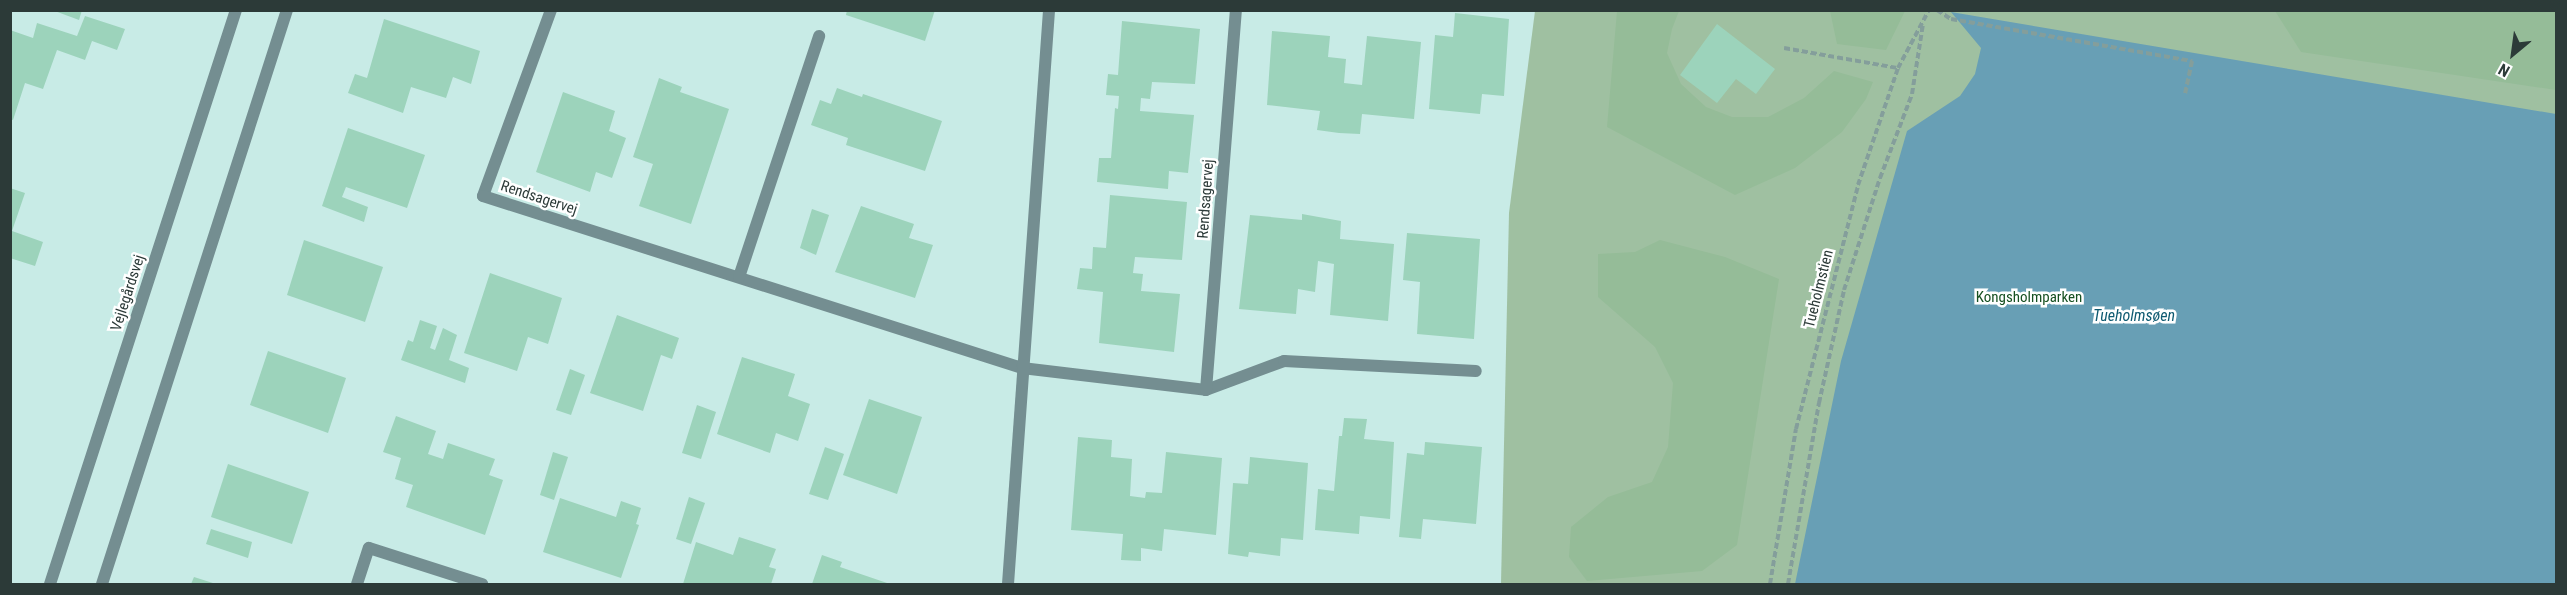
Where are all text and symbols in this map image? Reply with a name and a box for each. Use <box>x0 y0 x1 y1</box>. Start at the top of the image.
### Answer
north arrow <box>2483 24 2543 84</box>
text: N <box>2495 60 2513 81</box>
street label: Rendsagervej <box>1194 159 1218 239</box>
street label: Rendsagervej <box>498 177 580 219</box>
street label: Tueholmstien <box>1801 248 1837 330</box>
street label: Vejlegårdsvej <box>107 253 149 333</box>
park label: Kongsholmparken <box>1976 289 2082 307</box>
water label: Tueholmsøen <box>2093 306 2175 326</box>

